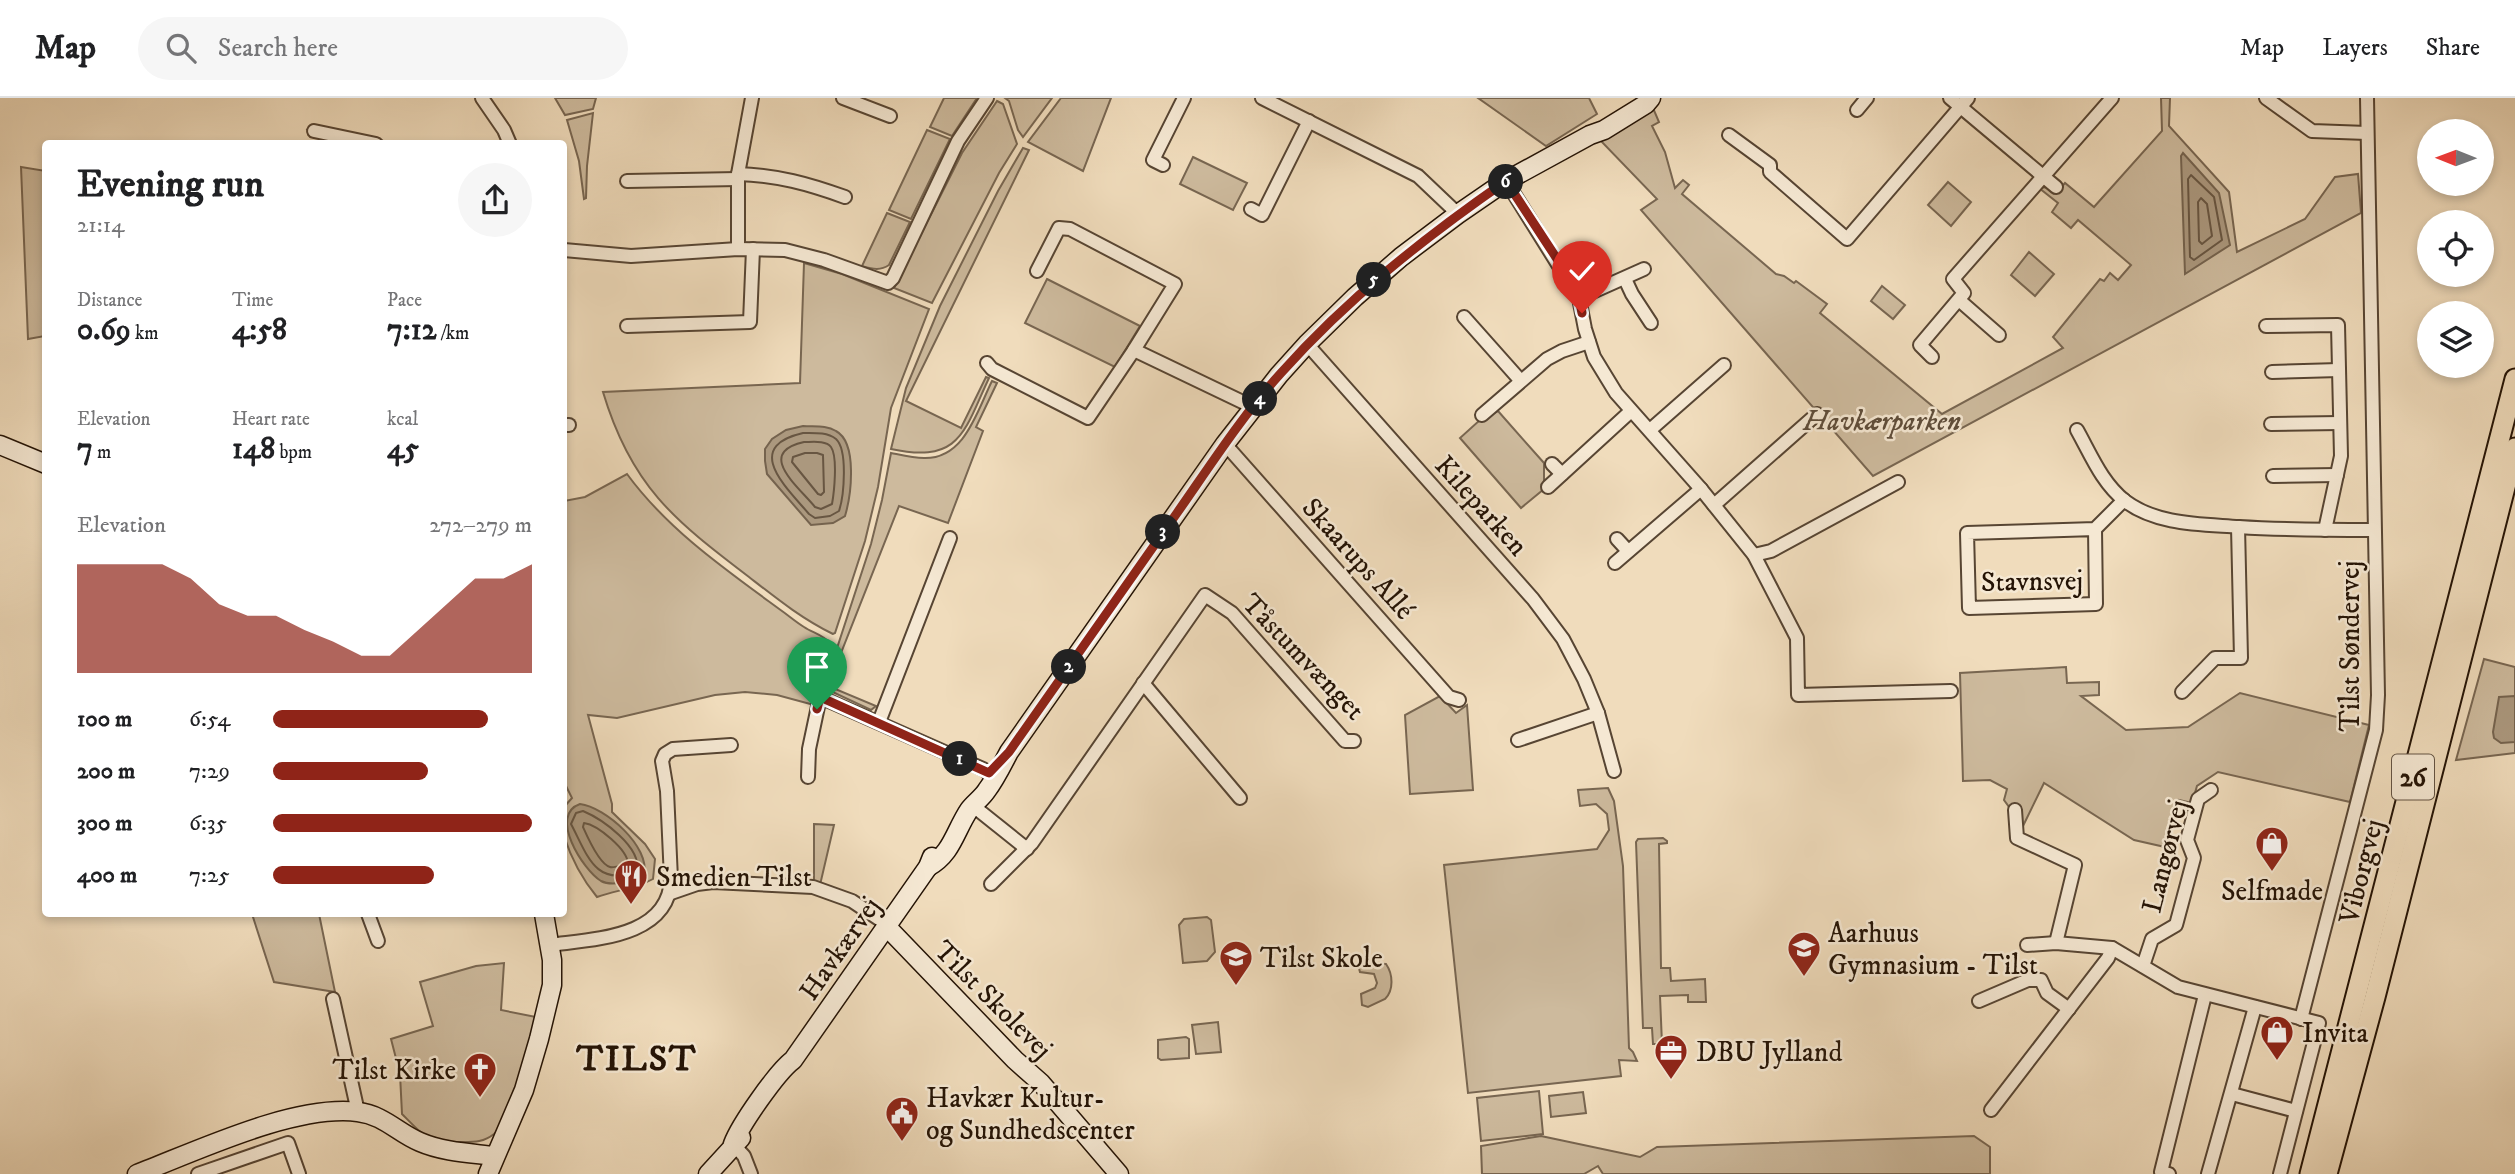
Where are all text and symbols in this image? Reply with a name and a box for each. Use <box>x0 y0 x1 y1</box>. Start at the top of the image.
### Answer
search box <box>138 17 628 80</box>
text: Map <box>35 28 96 69</box>
icon: search <box>162 29 200 67</box>
text: Search here <box>218 32 338 65</box>
text: Map <box>2240 33 2284 63</box>
text: Layers <box>2322 33 2388 63</box>
text: Share <box>2426 33 2480 63</box>
north arrow <box>2417 119 2494 196</box>
map controls <box>2417 119 2494 378</box>
text: Evening run <box>77 161 264 209</box>
button: share <box>458 163 532 237</box>
pin: 6 <box>1488 164 1524 200</box>
text: 6 <box>1501 170 1510 193</box>
button: locate <box>2417 210 2494 287</box>
text: 21:14 <box>77 211 124 240</box>
pin <box>1552 241 1612 313</box>
icon: check <box>1563 252 1601 290</box>
pin: 5 <box>1356 262 1392 298</box>
text: 5 <box>1369 268 1378 291</box>
text: Distance <box>77 289 142 312</box>
text: Time <box>232 289 273 312</box>
text: Pace <box>387 289 422 312</box>
button: layers <box>2417 301 2494 378</box>
text: 0.69 <box>77 312 131 349</box>
text: 4:58 <box>232 312 287 349</box>
text: 7:12 <box>387 312 436 349</box>
text: km <box>131 322 159 345</box>
text: /km <box>436 322 469 345</box>
pin: 4 <box>1242 382 1278 416</box>
text: 4 <box>1254 387 1265 410</box>
park label: Havkærparken <box>1802 404 1961 439</box>
text: Elevation <box>77 408 151 431</box>
text: Heart rate <box>232 408 310 431</box>
text: kcal <box>387 408 418 431</box>
text: 7 <box>77 431 93 468</box>
text: 148 <box>232 431 275 468</box>
text: 45 <box>387 431 419 468</box>
text: m <box>93 441 111 464</box>
text: bpm <box>275 441 312 464</box>
street label: Kileparken <box>1427 449 1535 564</box>
street label: Skaarups Allé <box>1294 491 1422 627</box>
text: Elevation <box>77 511 166 540</box>
text: 272–279 m <box>429 511 532 540</box>
pin: 3 <box>1146 514 1180 550</box>
text: 3 <box>1159 520 1166 543</box>
street label: Tilst Søndervej <box>2333 561 2368 731</box>
street label: Stavnsvej <box>1981 563 2084 600</box>
street label: Tåstumvænget <box>1234 586 1372 728</box>
pin <box>787 637 847 709</box>
icon: arrive <box>798 648 836 686</box>
pin: 2 <box>1052 650 1086 684</box>
text: 2 <box>1064 655 1073 678</box>
text: 100 m <box>77 705 132 734</box>
text: 6:54 <box>189 705 230 734</box>
pin: 1 <box>942 742 978 776</box>
text: 1 <box>956 747 963 770</box>
road number: 26 <box>2392 754 2434 800</box>
text: 200 m <box>77 757 135 786</box>
text: 7:29 <box>189 757 230 786</box>
street label: Langørvej <box>2135 796 2196 917</box>
text: 300 m <box>77 809 133 838</box>
text: 6:35 <box>189 809 227 838</box>
street label: Viborgvej <box>2331 815 2391 928</box>
shop icon: Selfmade <box>2253 824 2291 873</box>
restaurant icon: Smedien Tilst <box>612 857 650 906</box>
place label: Smedien Tilst <box>656 860 812 895</box>
text: 400 m <box>77 861 137 890</box>
text: 7:25 <box>189 861 230 890</box>
place label: Selfmade <box>2221 874 2323 909</box>
street label: Havkærvej <box>792 890 889 1007</box>
place label: Aarhuus Gymnasium - Tilst <box>1828 916 2038 983</box>
school or university icon: Aarhuus Gymnasium - Tilst <box>1785 929 1823 978</box>
street label: Tilst Skolevej <box>926 933 1060 1067</box>
school or university icon: Tilst Skole <box>1217 938 1255 987</box>
place label: Tilst Skole <box>1260 941 1383 976</box>
shop icon: Invita <box>2258 1013 2296 1062</box>
place label: Invita <box>2302 1016 2368 1051</box>
office icon: DBU Jylland <box>1652 1032 1690 1081</box>
place label: DBU Jylland <box>1696 1035 1842 1070</box>
district label: TILST <box>575 1038 698 1082</box>
church icon: Tilst Kirke <box>461 1050 499 1099</box>
place label: Tilst Kirke <box>333 1053 456 1088</box>
place label: Havkær Kultur- og Sundhedscenter <box>926 1081 1135 1148</box>
public building icon: Havkær Kultur- og Sundhedscenter <box>883 1094 921 1143</box>

